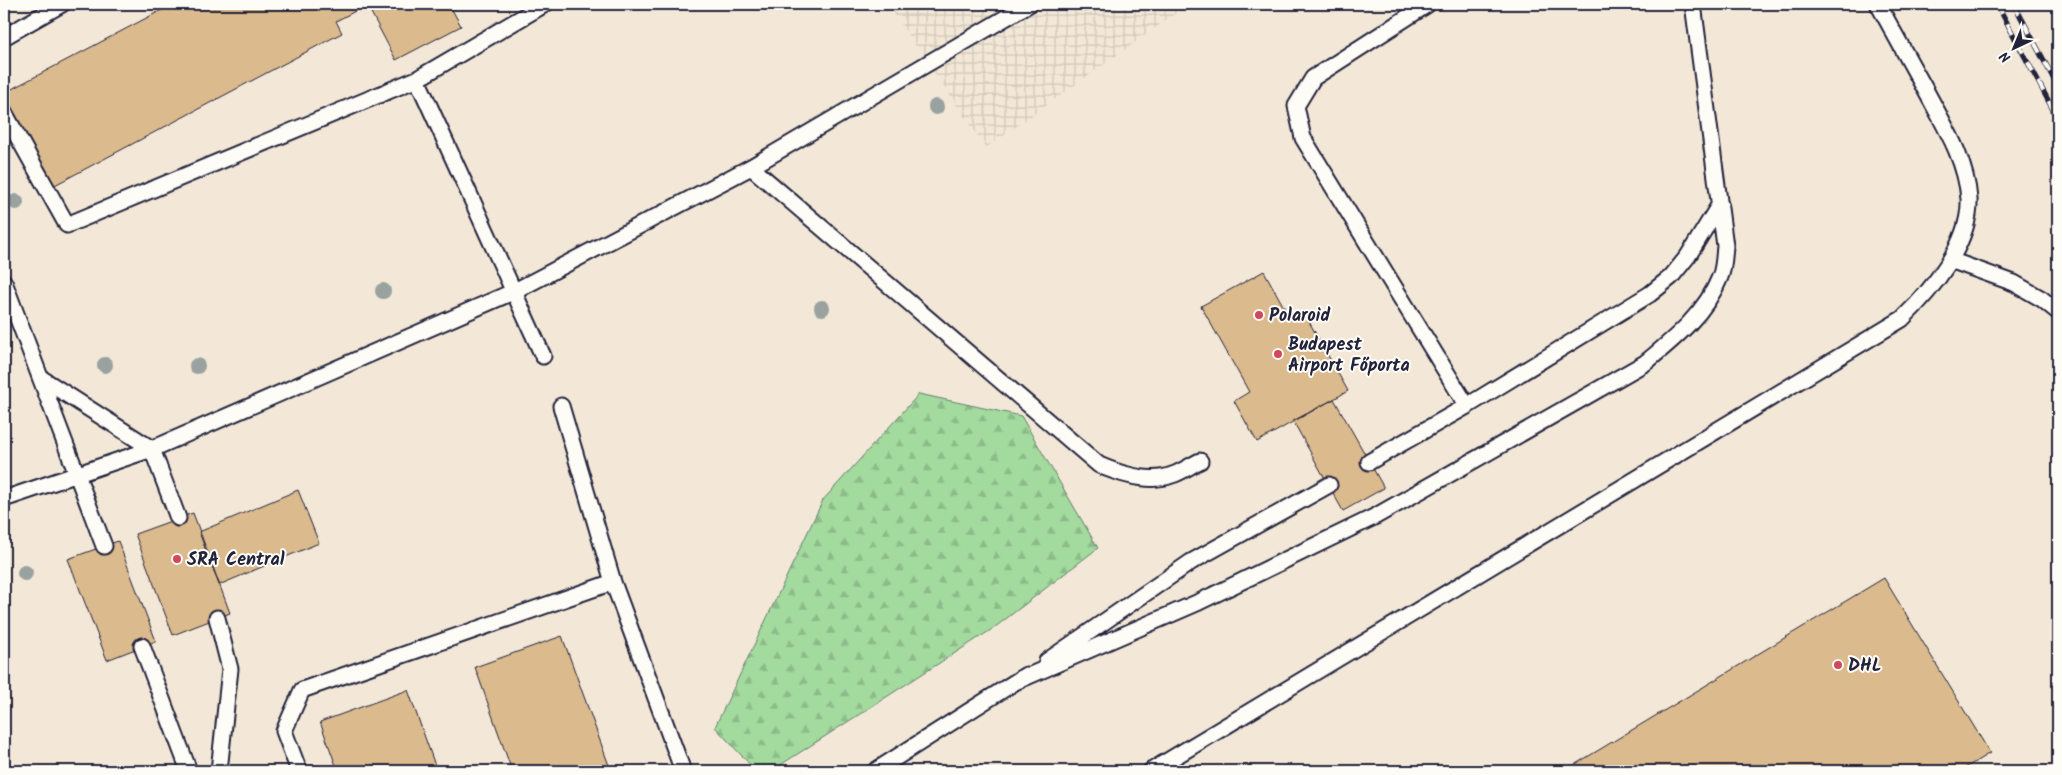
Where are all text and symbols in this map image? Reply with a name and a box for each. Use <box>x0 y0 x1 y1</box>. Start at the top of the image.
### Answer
north arrow <box>1990 22 2040 72</box>
text: N <box>1995 46 2016 68</box>
place label: Polaroid <box>1269 302 1330 331</box>
marker: Polaroid <box>1253 309 1265 321</box>
place label: Budapest Airport Főporta <box>1288 331 1410 381</box>
marker: Budapest Airport Főporta <box>1272 348 1284 360</box>
place label: SRA Central <box>187 546 285 575</box>
marker: SRA Central <box>171 553 183 565</box>
place label: DHL <box>1848 652 1882 681</box>
marker: DHL <box>1832 659 1844 671</box>

